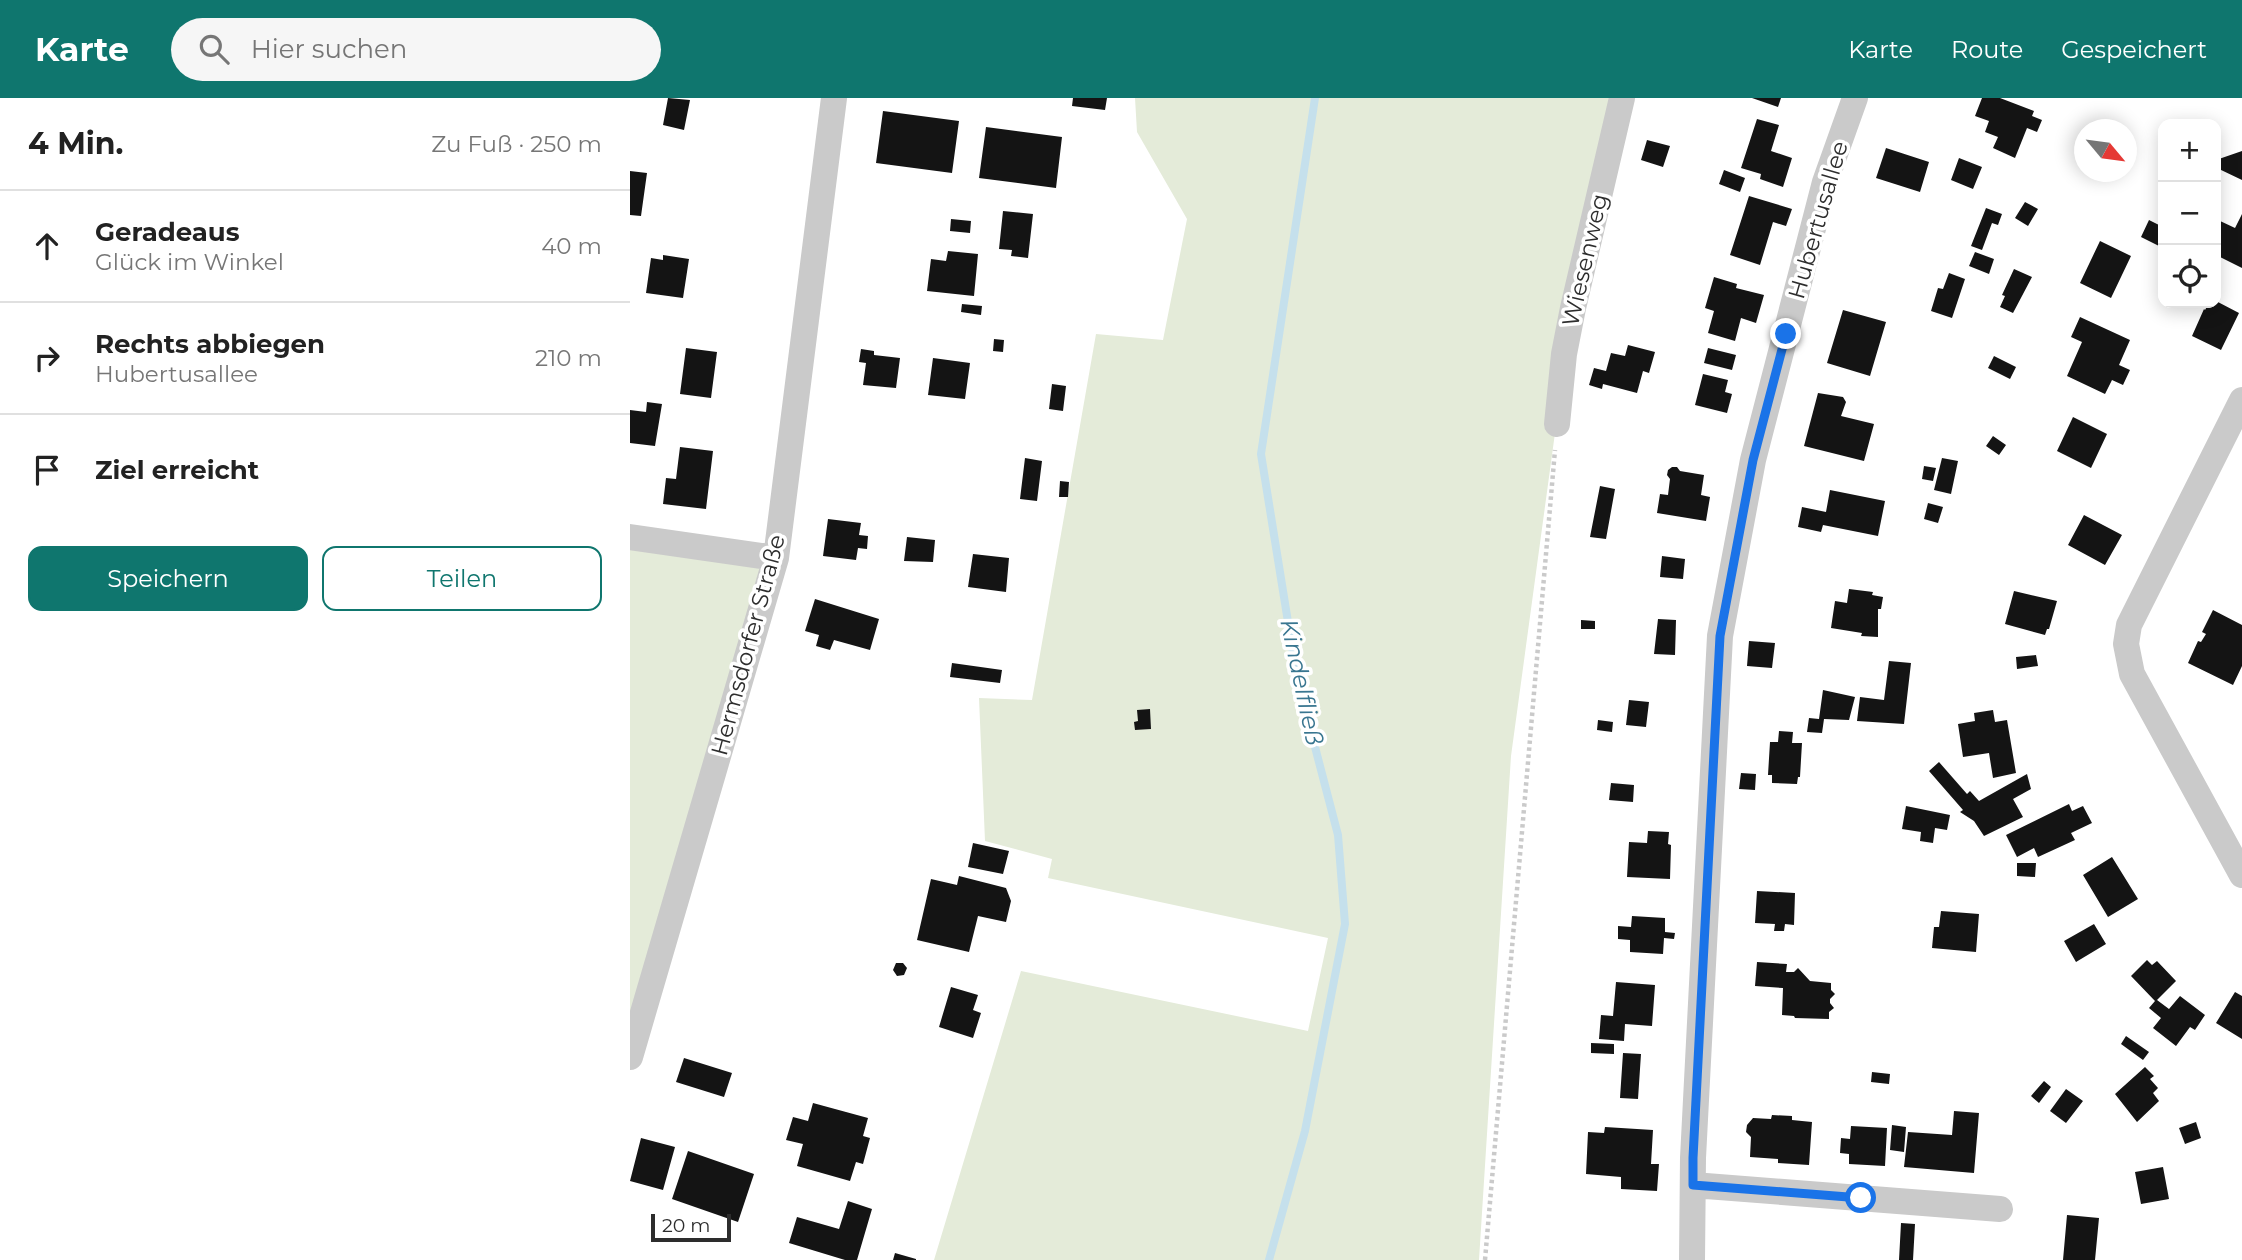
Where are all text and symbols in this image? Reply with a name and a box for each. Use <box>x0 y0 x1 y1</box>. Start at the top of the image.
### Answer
search box <box>171 18 661 81</box>
text: Karte <box>35 29 129 69</box>
icon: search <box>195 30 233 68</box>
text: Hier suchen <box>251 33 407 65</box>
text: Karte <box>1848 35 1913 64</box>
text: Route <box>1951 35 2023 64</box>
text: Gespeichert <box>2061 35 2207 64</box>
north arrow <box>2074 119 2137 182</box>
map controls <box>2158 119 2221 308</box>
button: + <box>2158 119 2221 182</box>
text: 4 Min. <box>28 125 123 162</box>
text: Zu Fuß · 250 m <box>431 130 602 158</box>
street label: Hubertusallee <box>1782 138 1854 302</box>
button: − <box>2158 182 2221 245</box>
street label: Wiesenweg <box>1556 191 1614 329</box>
text: Geradeaus <box>95 216 240 248</box>
icon: ahead <box>28 227 66 265</box>
text: 40 m <box>541 232 602 260</box>
button: locate <box>2158 245 2221 308</box>
text: Glück im Winkel <box>95 248 284 276</box>
route end <box>1770 318 1801 349</box>
text: Rechts abbiegen <box>95 328 325 360</box>
icon: right <box>28 339 66 377</box>
text: 210 m <box>535 344 602 372</box>
text: Hubertusallee <box>95 360 258 388</box>
icon: arrive <box>28 451 66 489</box>
text: Ziel erreicht <box>95 454 259 486</box>
street label: Hermsdorfer Straße <box>705 531 791 759</box>
button: Speichern <box>28 546 308 611</box>
button: Teilen <box>322 546 602 611</box>
water label: Kindelfließ <box>1274 616 1330 748</box>
route start <box>1845 1182 1876 1213</box>
scale bar <box>651 1211 732 1243</box>
text: 20 m <box>662 1214 710 1237</box>

